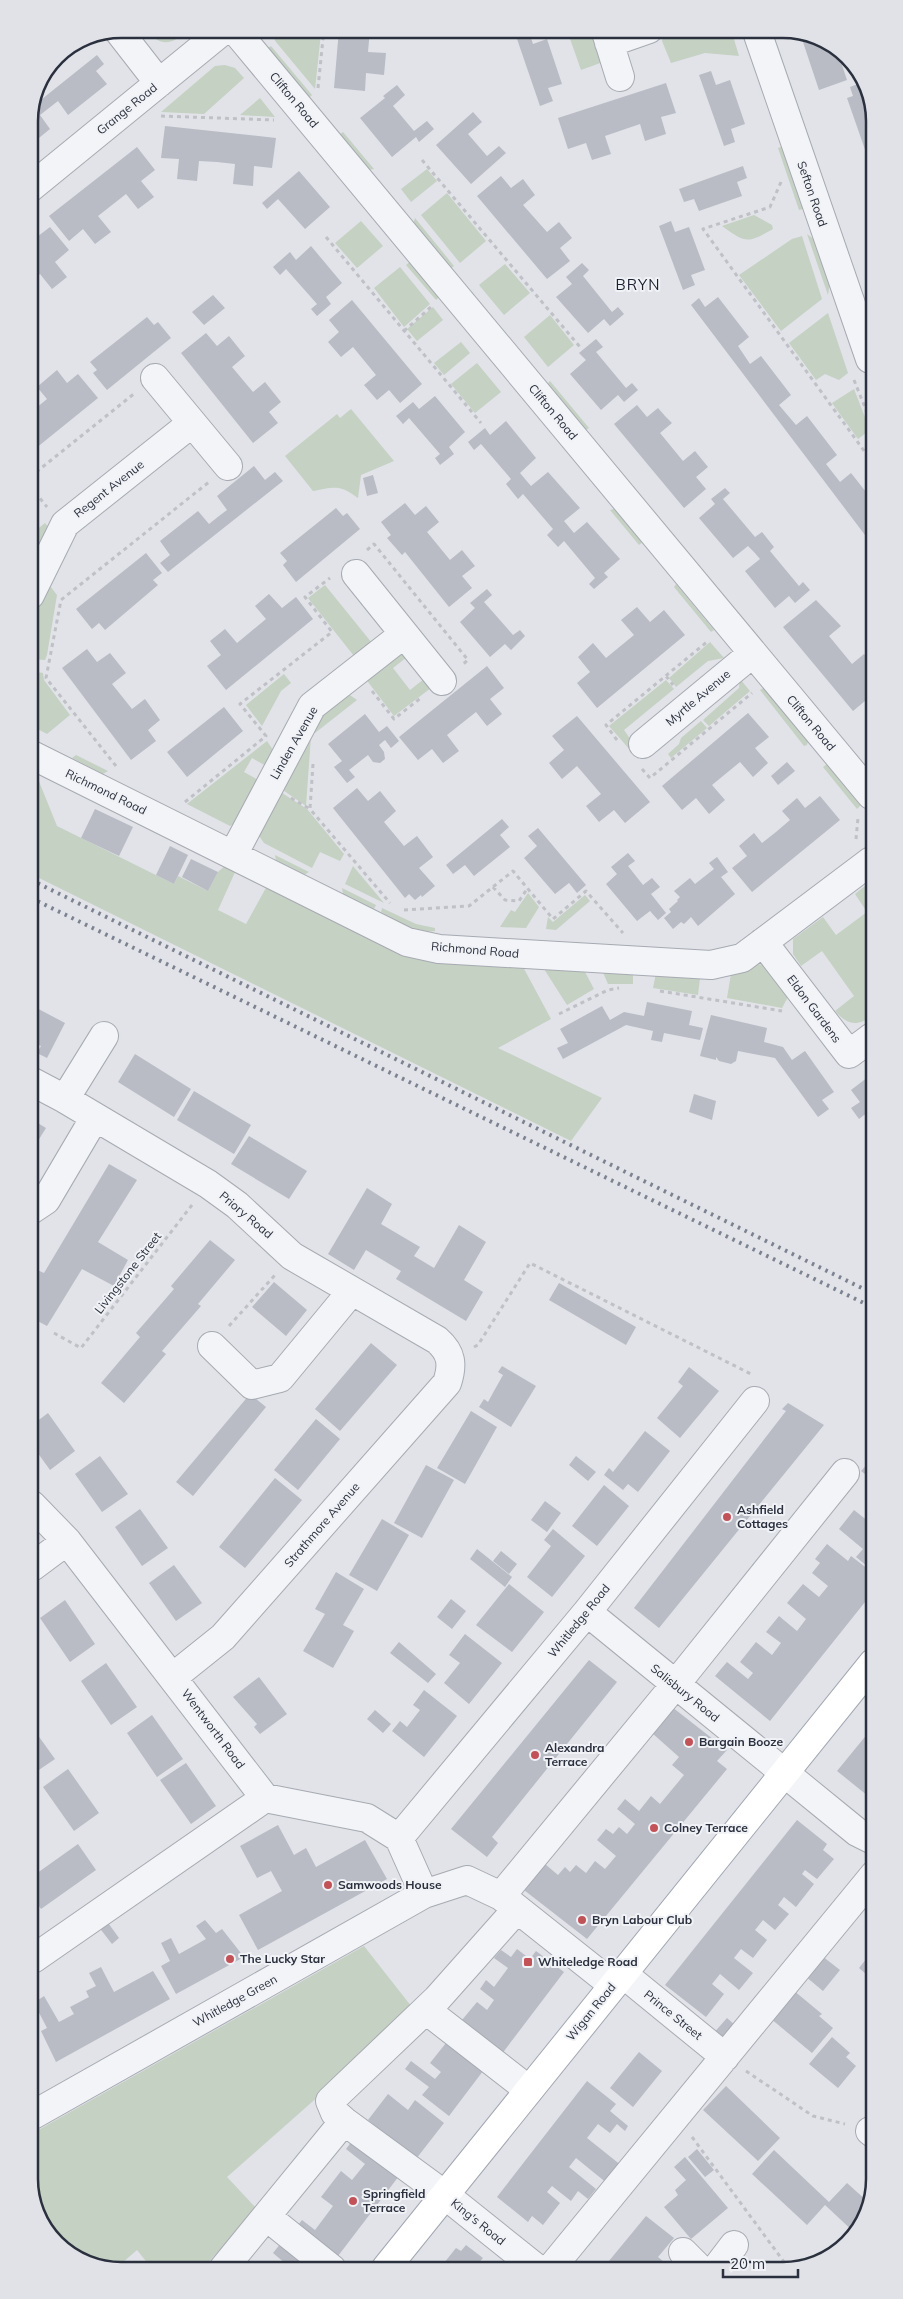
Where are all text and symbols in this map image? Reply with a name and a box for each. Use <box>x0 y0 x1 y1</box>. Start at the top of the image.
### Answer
street label: Clifton Road <box>267 69 322 131</box>
street label: Grange Road <box>93 80 160 138</box>
street label: Sefton Road <box>794 159 831 229</box>
district label: BRYN <box>615 275 661 294</box>
street label: Clifton Road <box>526 381 581 443</box>
street label: Regent Avenue <box>71 457 147 521</box>
street label: Myrtle Avenue <box>662 666 733 729</box>
street label: Clifton Road <box>784 692 839 754</box>
street label: Linden Avenue <box>267 703 321 782</box>
street label: Richmond Road <box>63 765 149 818</box>
street label: Richmond Road <box>430 938 520 961</box>
street label: Eldon Gardens <box>784 972 845 1046</box>
street label: Priory Road <box>216 1188 276 1241</box>
street label: Livingstone Street <box>91 1229 164 1317</box>
street label: Strathmore Avenue <box>281 1479 363 1570</box>
place label: Ashfield Cottages <box>737 1502 788 1531</box>
marker: Ashfield Cottages <box>721 1511 733 1523</box>
street label: Whitledge Road <box>544 1581 613 1661</box>
street label: Salisbury Road <box>648 1660 723 1725</box>
street label: Wentworth Road <box>178 1686 248 1772</box>
place label: Bargain Booze <box>699 1734 783 1749</box>
marker: Bargain Booze <box>683 1736 695 1748</box>
place label: Alexandra Terrace <box>545 1740 604 1769</box>
marker: Alexandra Terrace <box>529 1749 541 1761</box>
place label: Colney Terrace <box>664 1820 748 1835</box>
marker: Colney Terrace <box>648 1822 660 1834</box>
place label: Samwoods House <box>338 1877 442 1892</box>
marker: Samwoods House <box>322 1879 334 1891</box>
place label: Bryn Labour Club <box>592 1912 692 1927</box>
marker: Bryn Labour Club <box>576 1914 588 1926</box>
place label: The Lucky Star <box>240 1951 325 1966</box>
marker: The Lucky Star <box>224 1953 236 1965</box>
place label: Whiteledge Road <box>538 1954 638 1969</box>
marker: Whiteledge Road <box>522 1956 534 1968</box>
street label: Whitledge Green <box>190 1971 280 2030</box>
street label: Wigan Road <box>563 1980 619 2044</box>
street label: Prince Street <box>641 1987 705 2043</box>
place label: Springfield Terrace <box>363 2186 425 2215</box>
marker: Springfield Terrace <box>347 2195 359 2207</box>
street label: King's Road <box>448 2195 509 2248</box>
scale bar <box>723 2246 798 2278</box>
text: 20 m <box>730 2254 765 2273</box>

